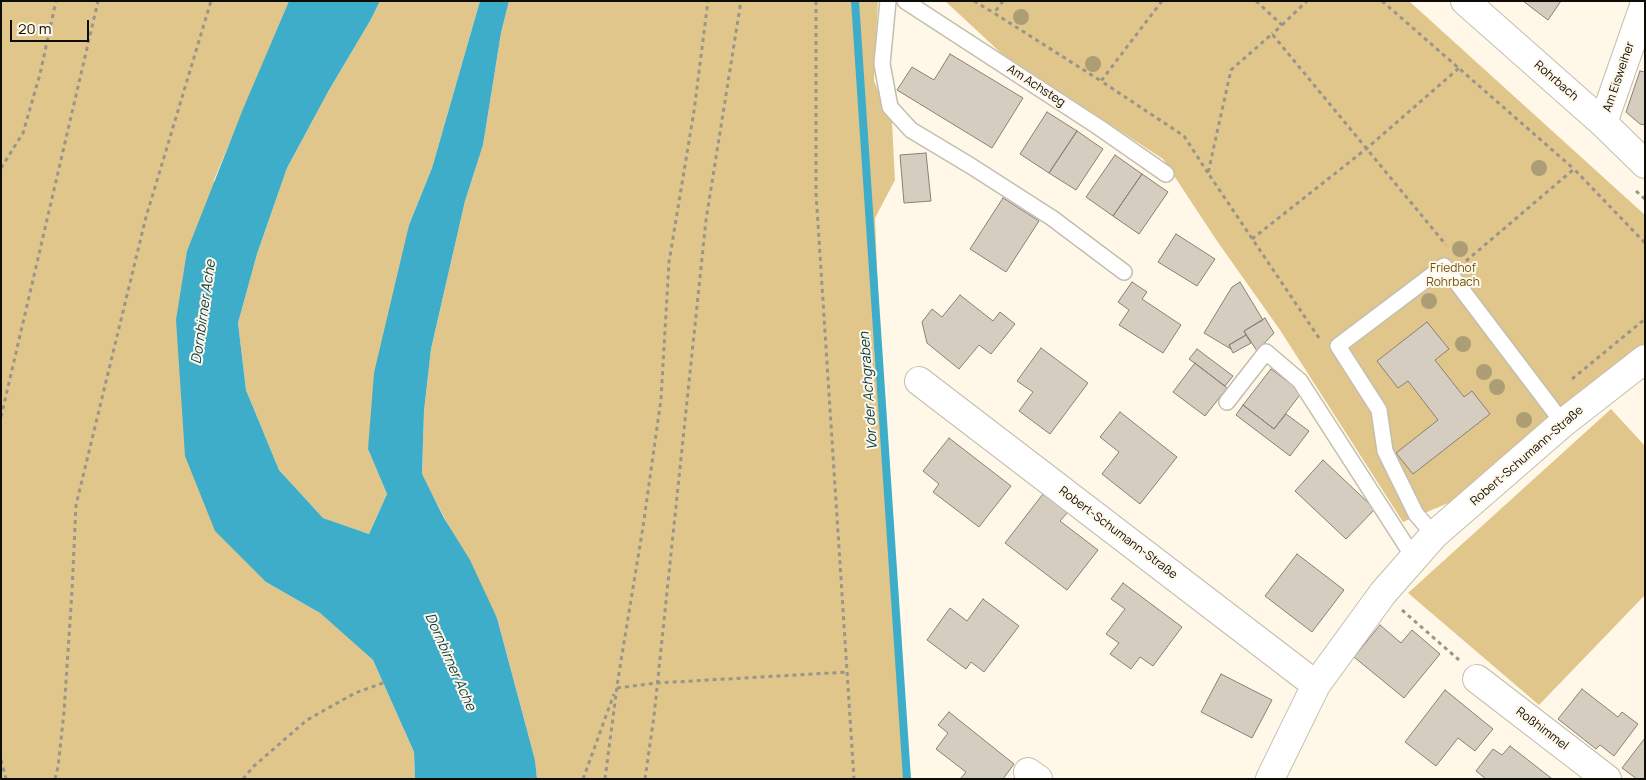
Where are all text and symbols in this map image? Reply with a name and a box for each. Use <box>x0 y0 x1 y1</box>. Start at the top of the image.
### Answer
scale bar <box>12 10 91 42</box>
text: 20 m <box>18 18 51 39</box>
street label: Am Eisweiher <box>1600 40 1638 114</box>
street label: Rohrbach <box>1531 58 1581 104</box>
street label: Am Achsteg <box>1004 62 1068 110</box>
water label: Dornbirner Ache <box>188 259 220 365</box>
park label: Friedhof Rohrbach <box>1426 262 1480 290</box>
water label: Vor der Achgraben <box>856 331 882 451</box>
street label: Robert-Schumann-Straße <box>1468 403 1586 509</box>
street label: Robert-Schumann-Straße <box>1056 484 1180 582</box>
water label: Dornbirner Ache <box>421 611 479 713</box>
street label: Roßhimmel <box>1513 705 1571 753</box>

